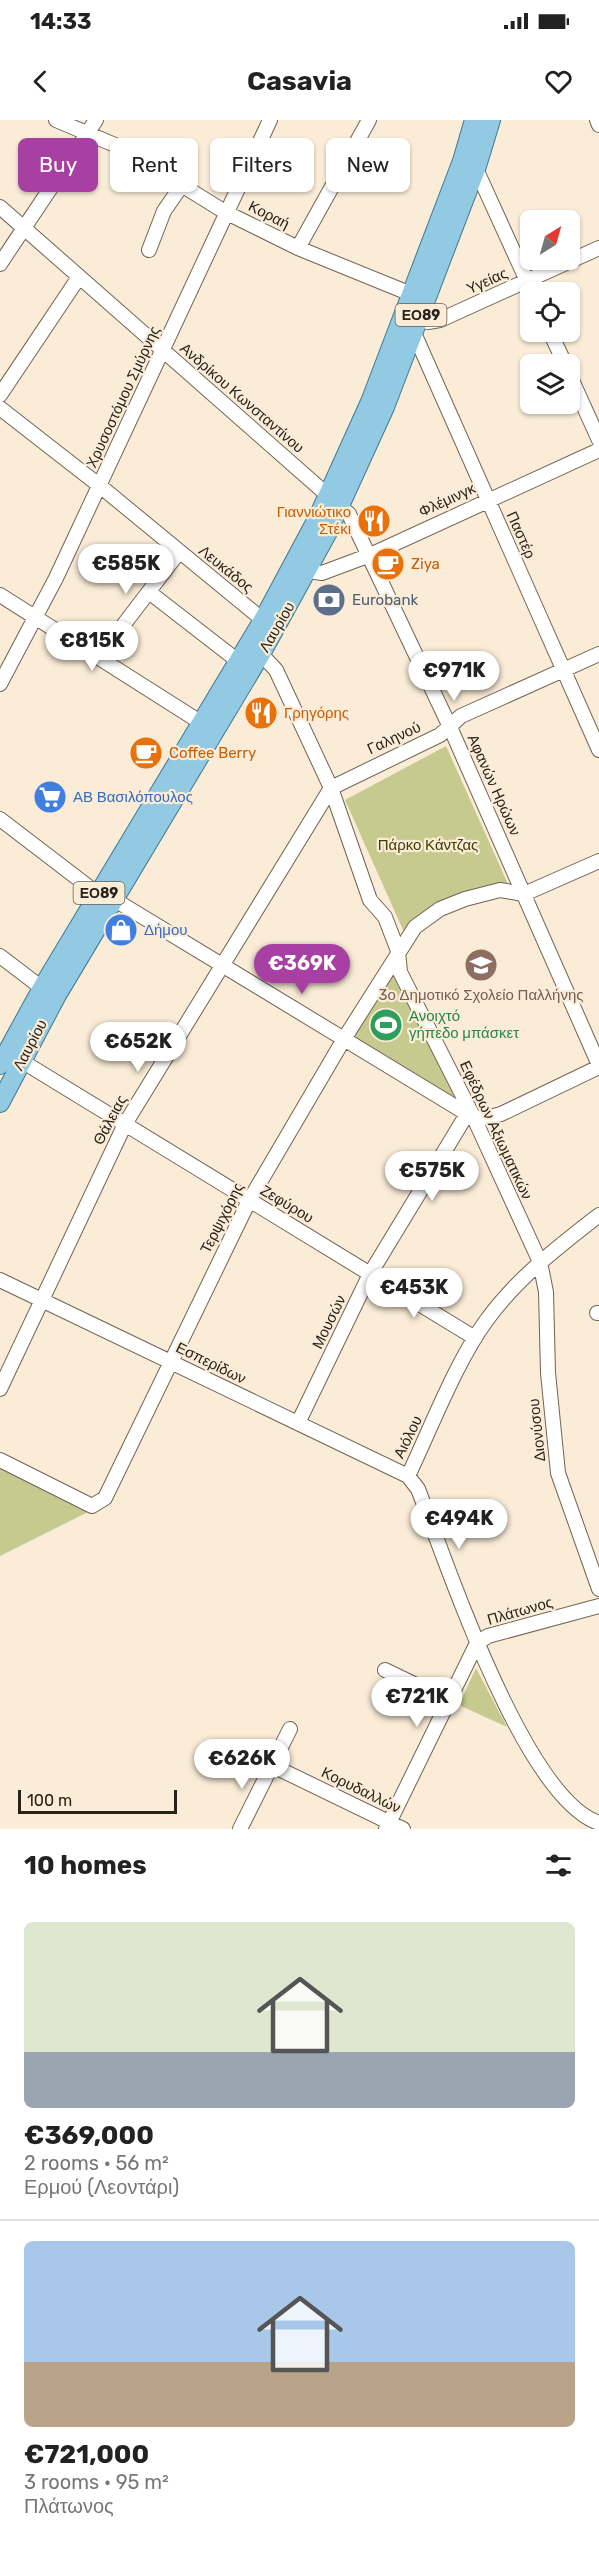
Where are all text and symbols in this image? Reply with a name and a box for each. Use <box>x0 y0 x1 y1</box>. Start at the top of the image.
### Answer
text: 14:33 <box>30 8 91 35</box>
icon: back <box>24 65 57 98</box>
text: Casavia <box>247 65 352 97</box>
icon: heart <box>542 65 575 98</box>
chip: Buy <box>18 138 98 192</box>
chip: Rent <box>110 138 198 192</box>
chip: Filters <box>210 138 314 192</box>
chip: New <box>326 138 410 192</box>
street label: Κοραή <box>245 197 293 233</box>
north arrow <box>520 210 580 270</box>
map controls <box>520 210 580 414</box>
street label: Υγείας <box>464 264 510 298</box>
button: locate <box>520 282 580 342</box>
road number: ΕΟ89 <box>396 304 446 326</box>
street label: Χρυσοστόμου Σμύρνης <box>82 323 164 471</box>
street label: Ανδρίκου Κωνσταντίνου <box>176 339 308 457</box>
button: layers <box>520 354 580 414</box>
street label: Φλέμινγκ <box>416 479 479 521</box>
place label: Γιαννιώτικο Στέκι <box>277 503 351 538</box>
restaurant icon: Γιαννιώτικο Στέκι <box>356 503 392 539</box>
street label: Παστέρ <box>503 509 539 561</box>
street label: Λευκάδος <box>195 542 257 596</box>
pin: €585K <box>84 544 168 595</box>
cafe icon: Ziya <box>370 546 406 582</box>
text: €585K <box>92 551 160 575</box>
place label: Ziya <box>411 555 440 573</box>
bank icon: Eurobank <box>311 582 347 618</box>
place label: Eurobank <box>352 591 418 609</box>
street label: Λαυρίου <box>255 599 299 655</box>
pin: €815K <box>50 621 134 672</box>
text: €815K <box>59 628 125 652</box>
pin: €971K <box>412 651 496 702</box>
text: €971K <box>422 658 486 682</box>
restaurant icon: Γρηγόρης <box>243 695 279 731</box>
place label: Γρηγόρης <box>284 704 349 722</box>
street label: Γαληνού <box>364 718 424 758</box>
street label: Αφανών Ηρώων <box>464 732 524 838</box>
cafe icon: Coffee Berry <box>128 735 164 771</box>
place label: Coffee Berry <box>169 744 256 762</box>
supermarket icon: ΑΒ Βασιλόπουλος <box>32 779 68 815</box>
place label: ΑΒ Βασιλόπουλος <box>73 788 193 806</box>
park label: Πάρκο Κάντζας <box>378 836 478 854</box>
road number: ΕΟ89 <box>74 882 124 904</box>
shop icon: Δήμου <box>103 912 139 948</box>
place label: Δήμου <box>144 921 188 939</box>
pin: €369K <box>260 944 344 995</box>
school or university icon: 3ο Δημοτικό Σχολείο Παλλήνης <box>463 947 499 983</box>
text: €369K <box>268 951 336 975</box>
place label: 3ο Δημοτικό Σχολείο Παλλήνης <box>378 986 584 1004</box>
sports icon: Ανοιχτό γήπεδο μπάσκετ <box>368 1007 404 1043</box>
place label: Ανοιχτό γήπεδο μπάσκετ <box>409 1007 519 1042</box>
street label: Λαυρίου <box>9 1016 51 1074</box>
pin: €652K <box>96 1022 180 1073</box>
text: €652K <box>104 1029 172 1053</box>
street label: Εφέδρων Αξιωματικών <box>456 1058 536 1202</box>
street label: Θάλειας <box>89 1092 131 1148</box>
pin: €575K <box>390 1151 474 1202</box>
text: €575K <box>399 1158 465 1182</box>
street label: Τερψιχόρης <box>197 1180 247 1256</box>
street label: Ζεφύρου <box>257 1181 317 1227</box>
pin: €453K <box>372 1268 456 1319</box>
text: €453K <box>380 1275 448 1299</box>
street label: Μουσών <box>308 1292 350 1352</box>
street label: Εσπερίδων <box>173 1338 249 1388</box>
street label: Διονύσου <box>525 1398 549 1462</box>
street label: Αιόλου <box>390 1413 426 1461</box>
pin: €494K <box>417 1499 501 1550</box>
text: €494K <box>425 1506 493 1530</box>
street label: Πλάτωνος <box>485 1593 555 1629</box>
pin: €721K <box>375 1677 459 1728</box>
text: €721K <box>385 1684 449 1708</box>
pin: €626K <box>200 1739 284 1790</box>
text: €626K <box>208 1746 276 1770</box>
street label: Κορυδαλλών <box>318 1763 404 1817</box>
scale bar <box>18 1787 177 1814</box>
text: 100 m <box>27 1791 72 1810</box>
icon: filters <box>542 1849 575 1882</box>
text: 10 homes <box>24 1850 147 1881</box>
icon: home <box>246 1961 354 2069</box>
text: €369,000 <box>24 2120 154 2151</box>
text: 2 rooms · 56 m² <box>24 2151 169 2175</box>
text: Ερμού (Λεοντάρι) <box>24 2175 179 2199</box>
icon: home <box>246 2280 354 2388</box>
text: €721,000 <box>24 2439 149 2470</box>
text: 3 rooms · 95 m² <box>24 2470 169 2494</box>
text: Πλάτωνος <box>24 2494 114 2518</box>

